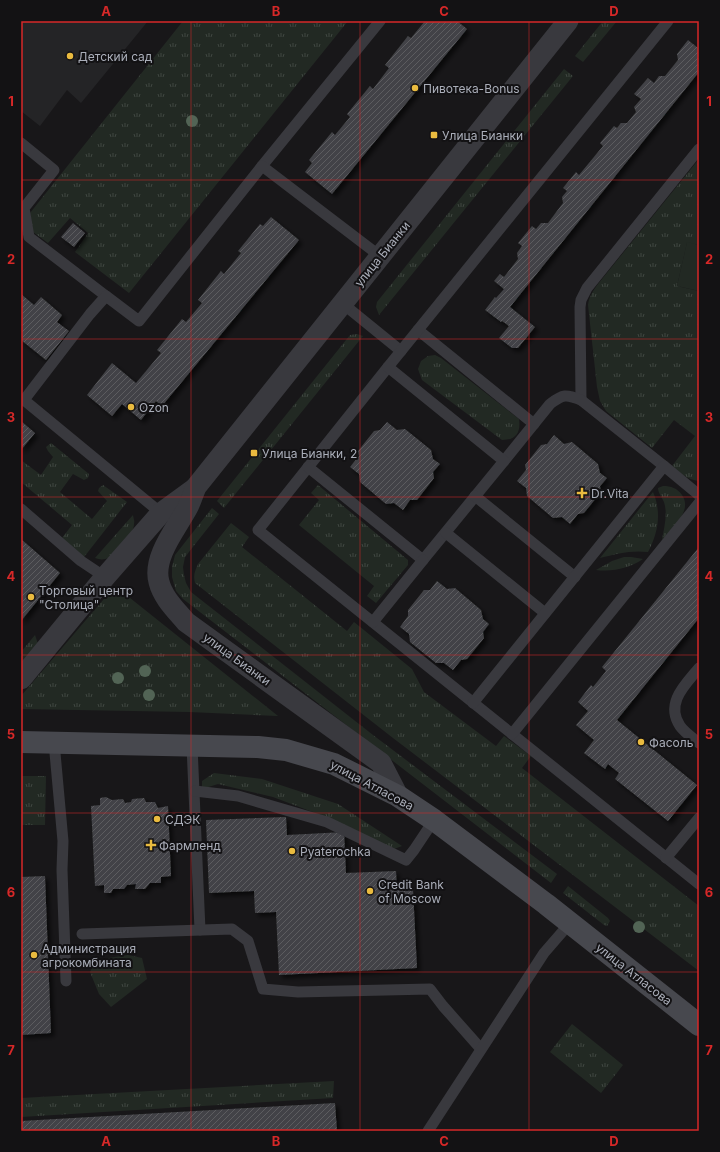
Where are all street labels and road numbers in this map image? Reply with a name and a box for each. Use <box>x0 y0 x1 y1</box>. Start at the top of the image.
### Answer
street label: улица Бианки <box>351 218 413 290</box>
street label: улица Бианки <box>200 629 274 689</box>
street label: улица Атласова <box>328 757 416 813</box>
street label: улица Атласова <box>593 940 675 1008</box>

